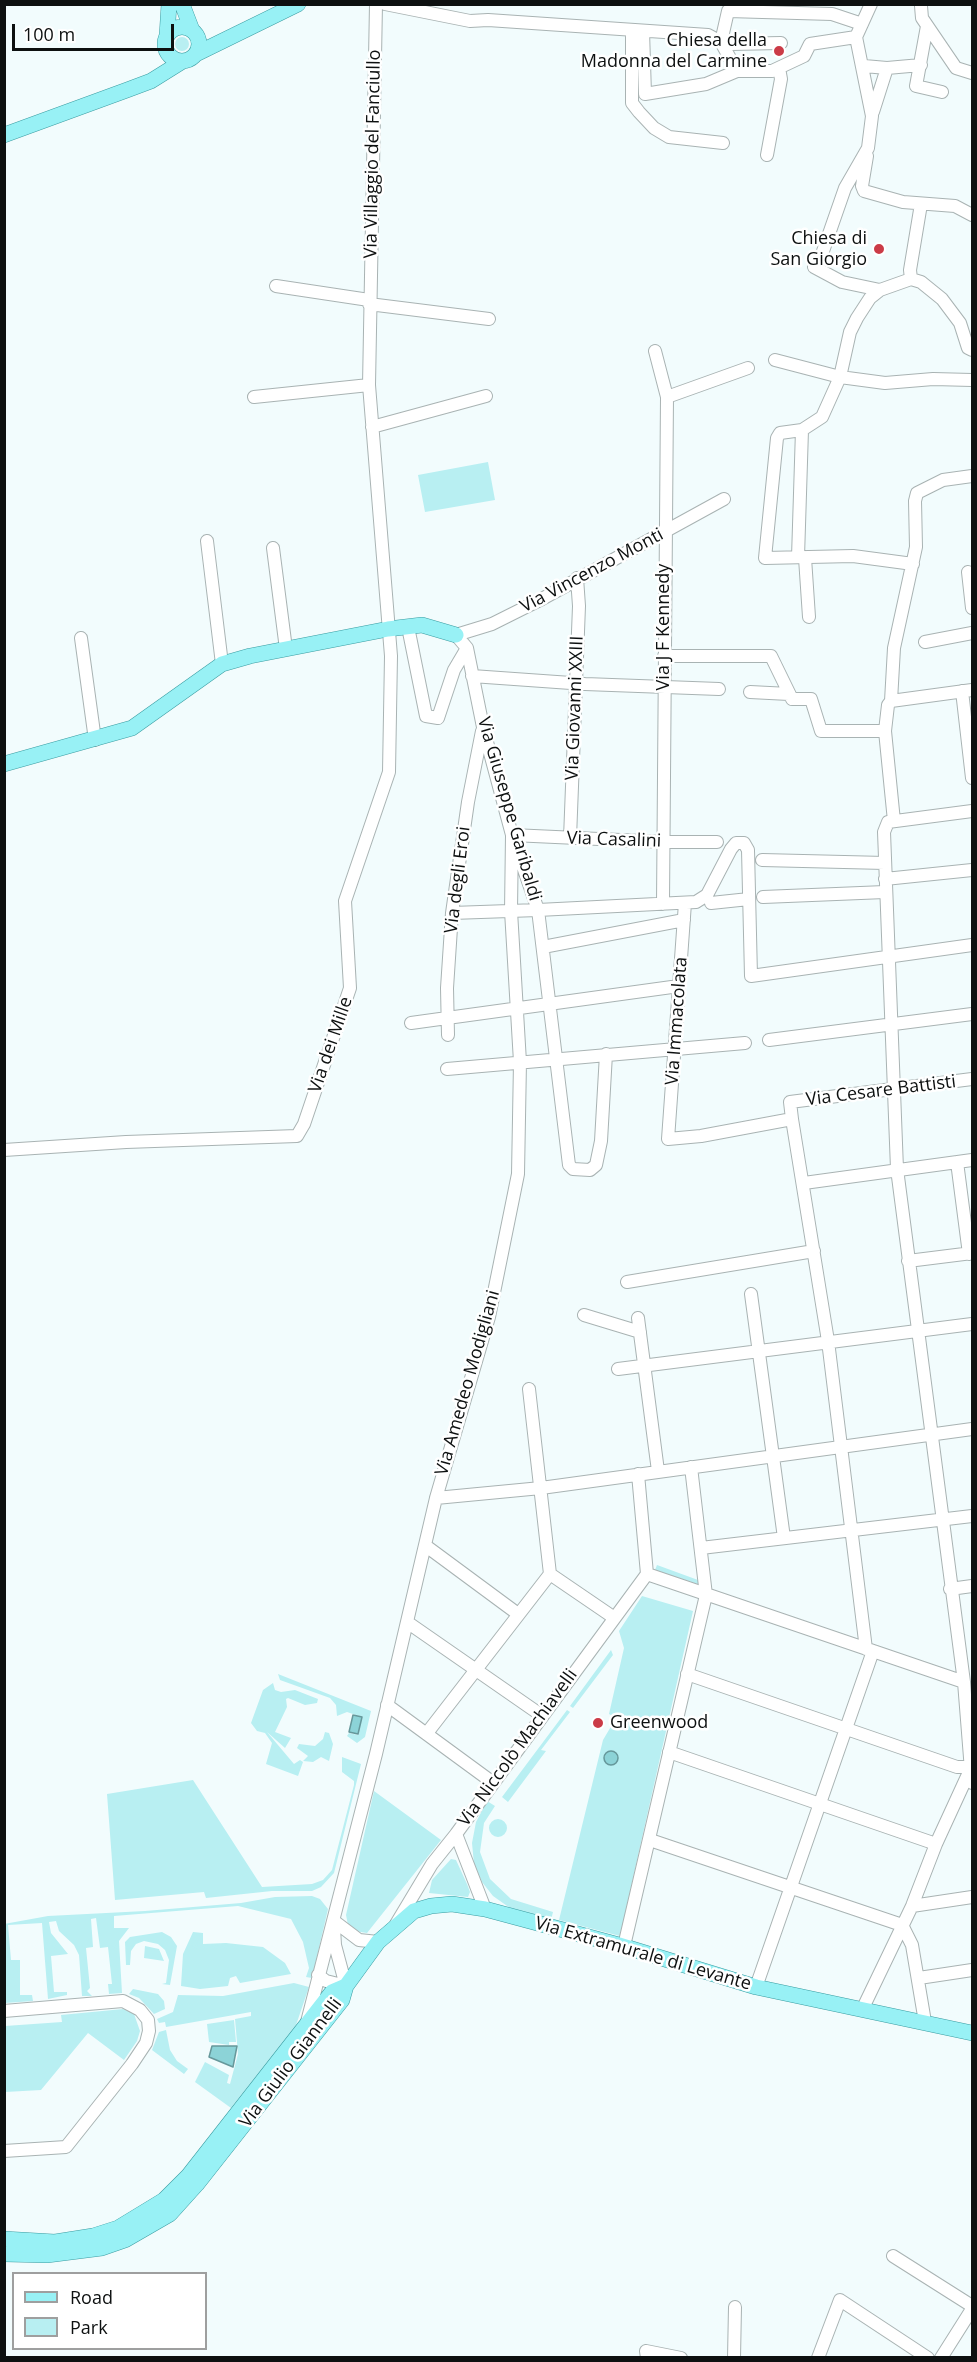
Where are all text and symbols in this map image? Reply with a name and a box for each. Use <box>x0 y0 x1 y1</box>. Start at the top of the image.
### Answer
scale bar <box>15 12 177 50</box>
text: 100 m <box>23 22 75 46</box>
place label: Chiesa della Madonna del Carmine <box>581 30 767 72</box>
marker: Chiesa della Madonna del Carmine <box>772 44 786 58</box>
street label: Via Villaggio del Fanciullo <box>360 49 386 259</box>
place label: Chiesa di San Giorgio <box>770 228 867 270</box>
marker: Chiesa di San Giorgio <box>872 242 886 256</box>
street label: Via Vincenzo Monti <box>517 524 667 618</box>
street label: Via J F Kennedy <box>653 564 675 690</box>
street label: Via Giovanni XXIII <box>562 635 588 781</box>
street label: Via Giuseppe Garibaldi <box>472 715 546 903</box>
street label: Via degli Eroi <box>441 825 475 935</box>
street label: Via Casalini <box>566 828 662 852</box>
street label: Via Immacolata <box>662 956 692 1086</box>
street label: Via dei Mille <box>304 994 358 1096</box>
street label: Via Cesare Battisti <box>805 1071 957 1111</box>
street label: Via Amedeo Modigliani <box>431 1288 505 1478</box>
street label: Via Niccolò Machiavelli <box>454 1665 582 1831</box>
place label: Greenwood <box>610 1712 708 1734</box>
marker: Greenwood <box>591 1716 605 1730</box>
street label: Via Extramurale di Levante <box>532 1913 754 1995</box>
street label: Via Giulio Giannelli <box>235 1994 347 2132</box>
legend <box>12 2272 207 2350</box>
text: Road <box>70 2285 113 2309</box>
text: Park <box>70 2315 108 2339</box>

